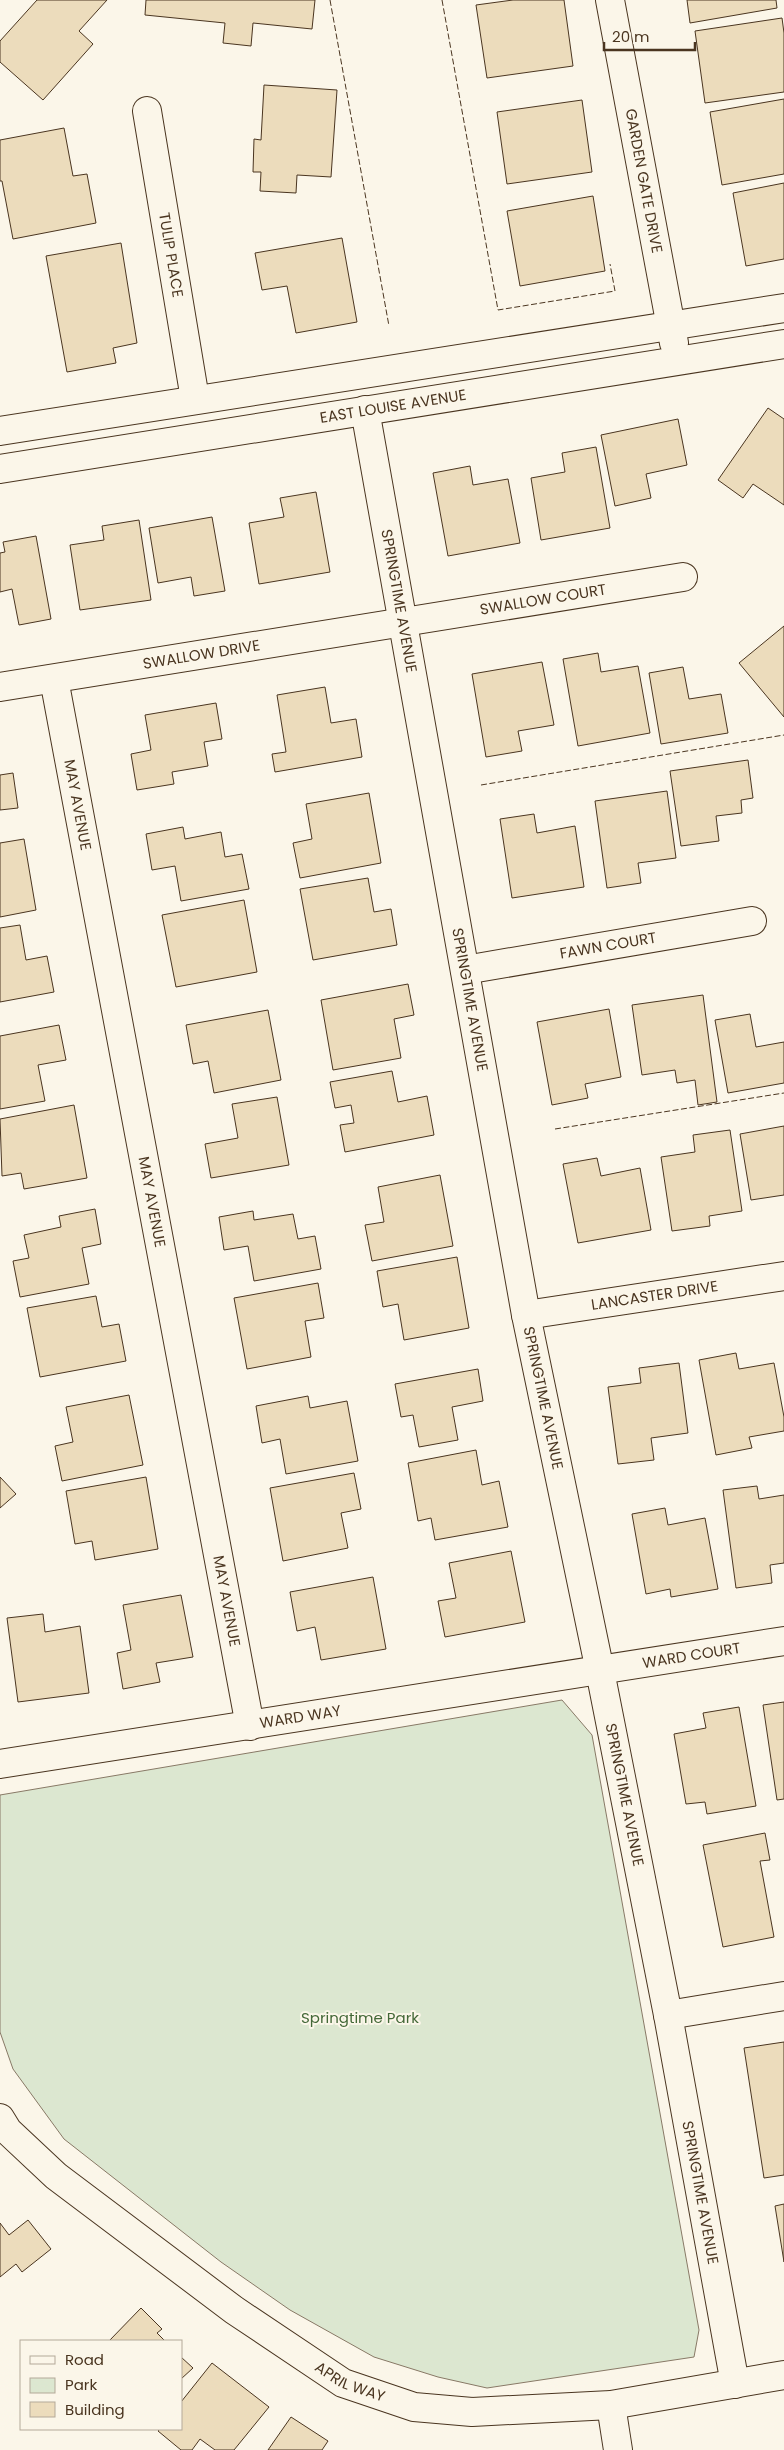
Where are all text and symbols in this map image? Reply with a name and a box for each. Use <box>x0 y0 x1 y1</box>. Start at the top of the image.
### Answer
scale bar <box>604 20 695 52</box>
text: 20 m <box>612 26 650 47</box>
street label: GARDEN GATE DRIVE <box>620 107 668 255</box>
street label: TULIP PLACE <box>154 211 189 299</box>
street label: EAST LOUISE AVENUE <box>318 384 468 428</box>
street label: SPRINGTIME AVENUE <box>376 528 423 674</box>
street label: SWALLOW COURT <box>478 579 608 620</box>
street label: SWALLOW DRIVE <box>141 634 261 674</box>
street label: MAY AVENUE <box>59 757 97 852</box>
street label: SPRINGTIME AVENUE <box>447 926 493 1073</box>
street label: FAWN COURT <box>558 927 658 964</box>
street label: MAY AVENUE <box>134 1155 171 1249</box>
street label: LANCASTER DRIVE <box>590 1275 719 1315</box>
street label: SPRINGTIME AVENUE <box>519 1325 569 1471</box>
street label: MAY AVENUE <box>208 1554 246 1648</box>
street label: WARD COURT <box>641 1637 742 1673</box>
street label: WARD WAY <box>258 1700 343 1733</box>
street label: SPRINGTIME AVENUE <box>601 1721 649 1868</box>
park label: Springtime Park <box>301 2007 419 2028</box>
street label: SPRINGTIME AVENUE <box>677 2119 724 2266</box>
legend <box>20 2340 182 2430</box>
text: Road <box>65 2349 104 2370</box>
street label: APRIL WAY <box>311 2356 388 2407</box>
text: Park <box>65 2374 97 2395</box>
text: Building <box>65 2399 125 2420</box>

